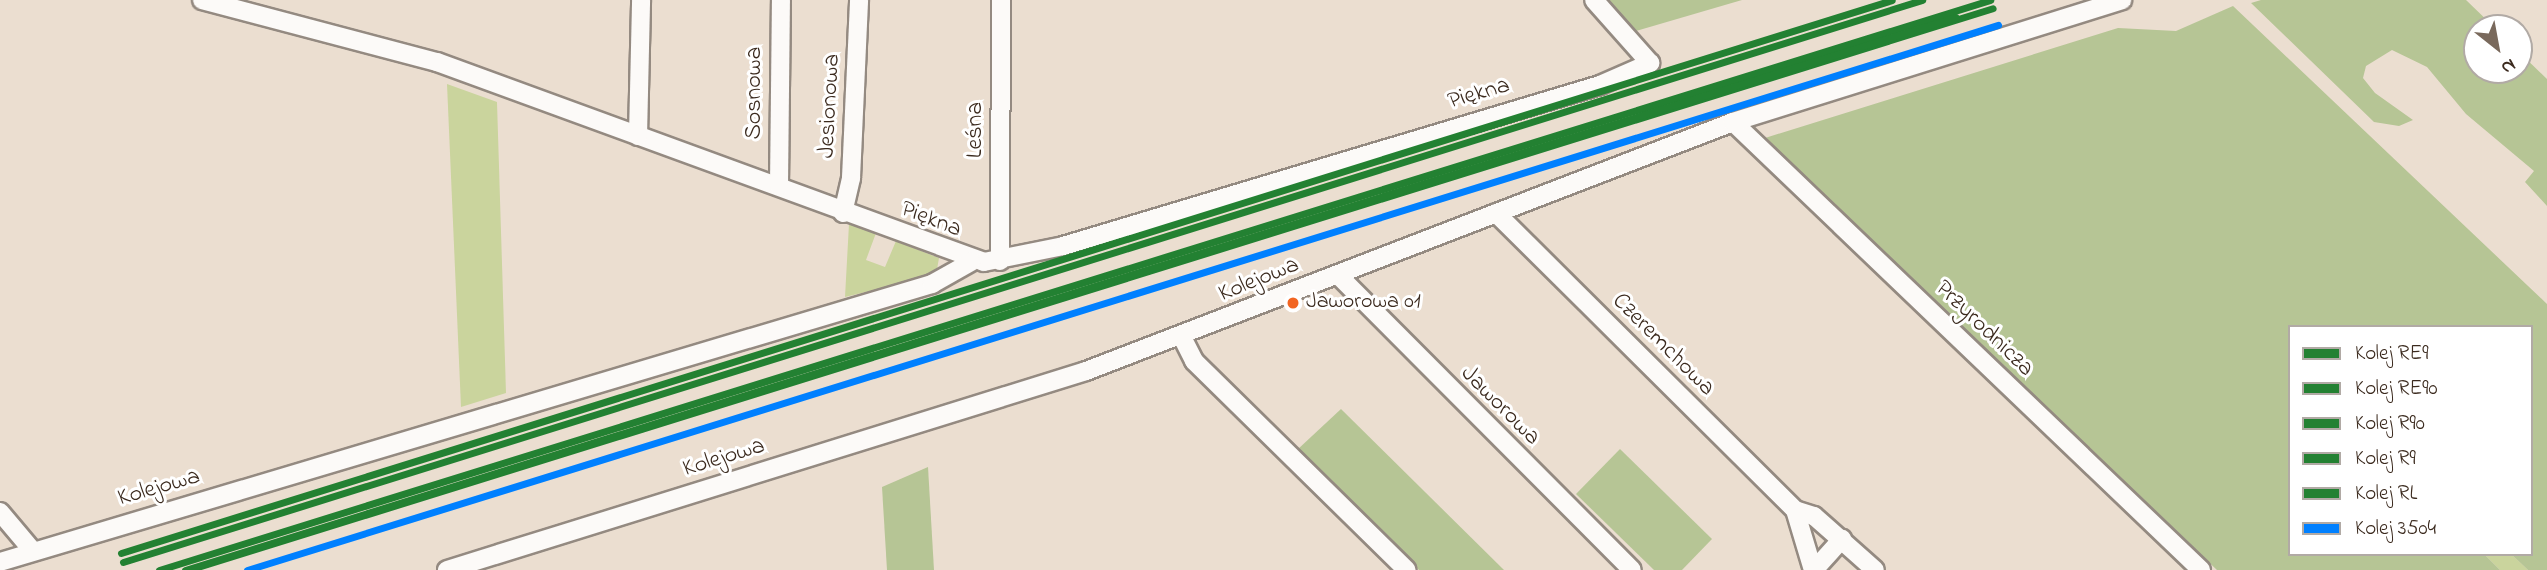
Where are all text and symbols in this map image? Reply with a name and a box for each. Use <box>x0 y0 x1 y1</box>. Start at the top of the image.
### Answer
north arrow <box>2463 14 2533 84</box>
street label: Sosnowa <box>741 46 769 140</box>
text: N <box>2496 51 2521 81</box>
street label: Jesionowa <box>813 53 847 159</box>
street label: Piękna <box>1445 71 1513 117</box>
street label: Leśna <box>962 102 990 158</box>
street label: Piękna <box>897 195 965 245</box>
street label: Kolejowa <box>1215 251 1303 309</box>
street label: Przyrodnicza <box>1928 275 2040 383</box>
street label: Czeremchowa <box>1605 287 1721 403</box>
place label: Jaworowa 01 <box>1306 290 1421 316</box>
marker: Jaworowa 01 <box>1286 296 1300 310</box>
legend <box>2288 325 2533 556</box>
text: Kolej RE9 <box>2355 339 2429 369</box>
street label: Jaworowa <box>1454 360 1546 452</box>
text: Kolej RE90 <box>2355 374 2438 404</box>
text: Kolej R90 <box>2355 409 2425 439</box>
street label: Kolejowa <box>680 432 768 484</box>
text: Kolej R9 <box>2355 444 2416 474</box>
street label: Kolejowa <box>115 463 203 513</box>
text: Kolej RL <box>2355 479 2417 509</box>
text: Kolej 3504 <box>2355 514 2436 544</box>

